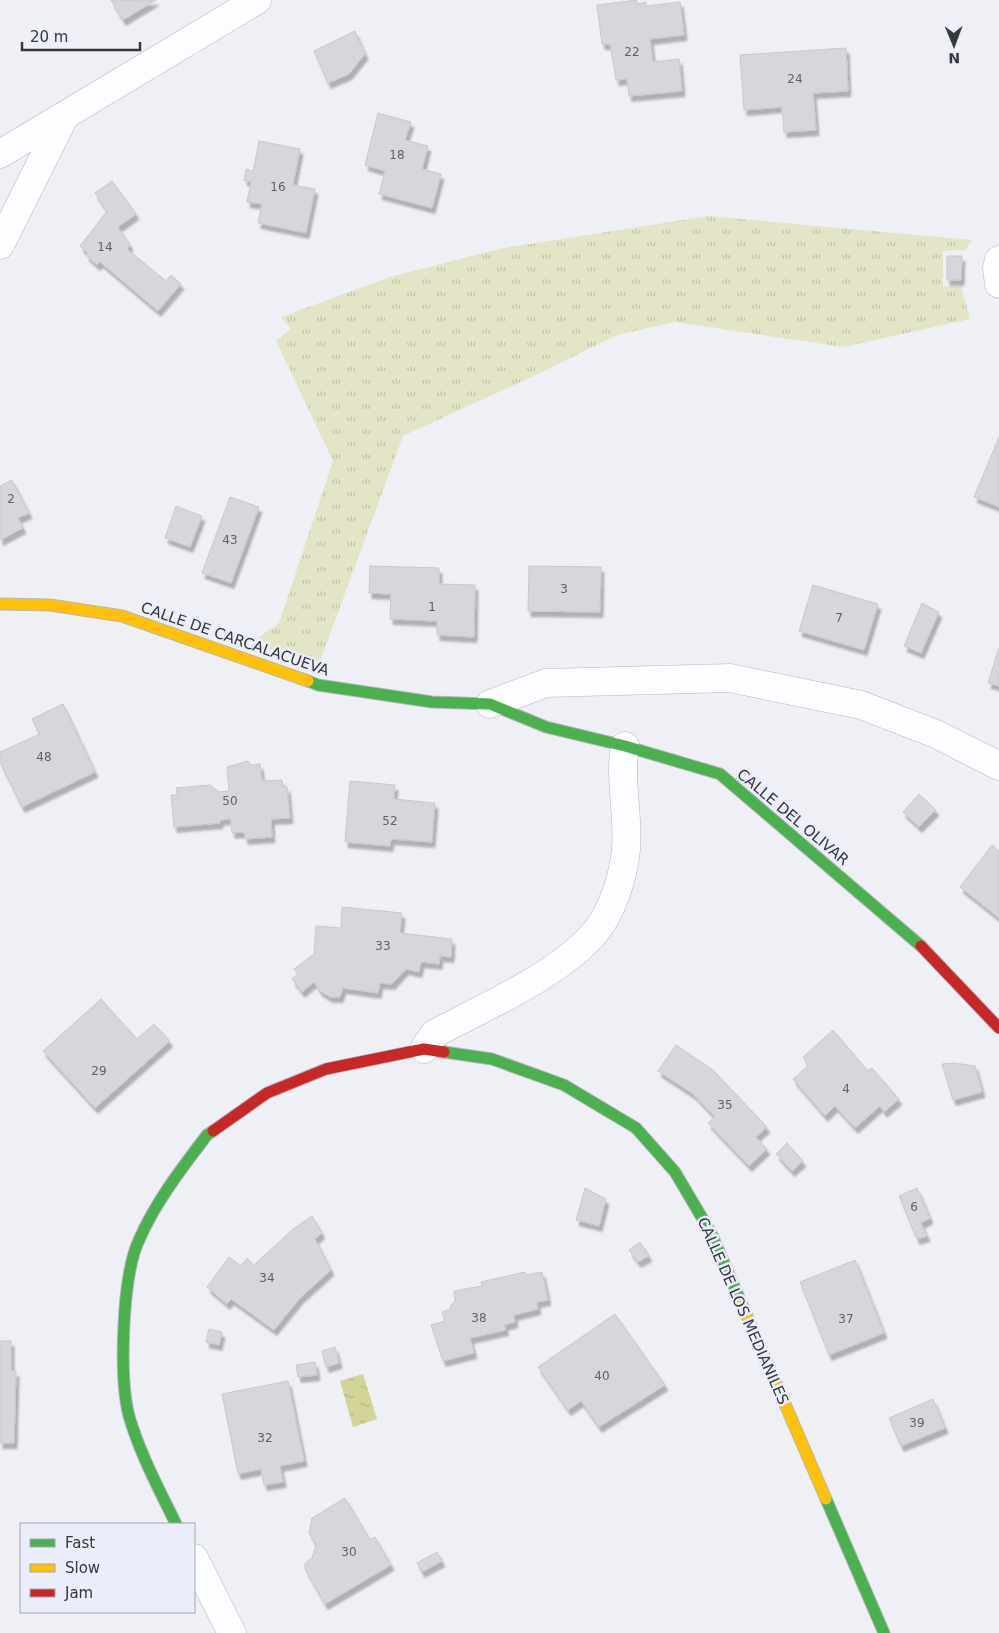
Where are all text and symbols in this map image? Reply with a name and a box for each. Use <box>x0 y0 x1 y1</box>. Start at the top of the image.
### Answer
scale bar <box>22 20 140 52</box>
north arrow <box>929 20 979 70</box>
text: 20 m <box>30 28 68 46</box>
house number: 22 <box>624 45 640 59</box>
text: N <box>948 50 960 66</box>
house number: 24 <box>787 72 803 86</box>
house number: 18 <box>389 148 405 162</box>
house number: 16 <box>270 180 286 194</box>
house number: 14 <box>97 240 113 254</box>
house number: 2 <box>7 492 15 506</box>
house number: 43 <box>222 533 238 547</box>
house number: 3 <box>560 582 568 596</box>
street label: CALLE DE CARCALACUEVA <box>139 598 332 680</box>
house number: 1 <box>428 600 436 614</box>
house number: 7 <box>835 611 843 625</box>
house number: 48 <box>36 750 52 764</box>
street label: CALLE DEL OLIVAR <box>733 765 853 869</box>
house number: 50 <box>222 794 238 808</box>
house number: 52 <box>382 814 398 828</box>
house number: 33 <box>375 939 391 953</box>
house number: 29 <box>91 1064 107 1078</box>
house number: 4 <box>842 1082 850 1096</box>
house number: 35 <box>717 1098 733 1112</box>
house number: 6 <box>910 1200 918 1214</box>
street label: CALLE DE LOS MEDIANILES <box>693 1215 793 1407</box>
house number: 34 <box>259 1271 275 1285</box>
house number: 38 <box>471 1311 487 1325</box>
house number: 37 <box>838 1312 854 1326</box>
house number: 40 <box>594 1369 610 1383</box>
house number: 39 <box>909 1416 925 1430</box>
house number: 32 <box>257 1431 273 1445</box>
legend <box>20 1523 195 1613</box>
text: Fast <box>65 1534 95 1552</box>
house number: 30 <box>341 1545 357 1559</box>
text: Slow <box>65 1559 100 1577</box>
text: Jam <box>64 1584 93 1602</box>

